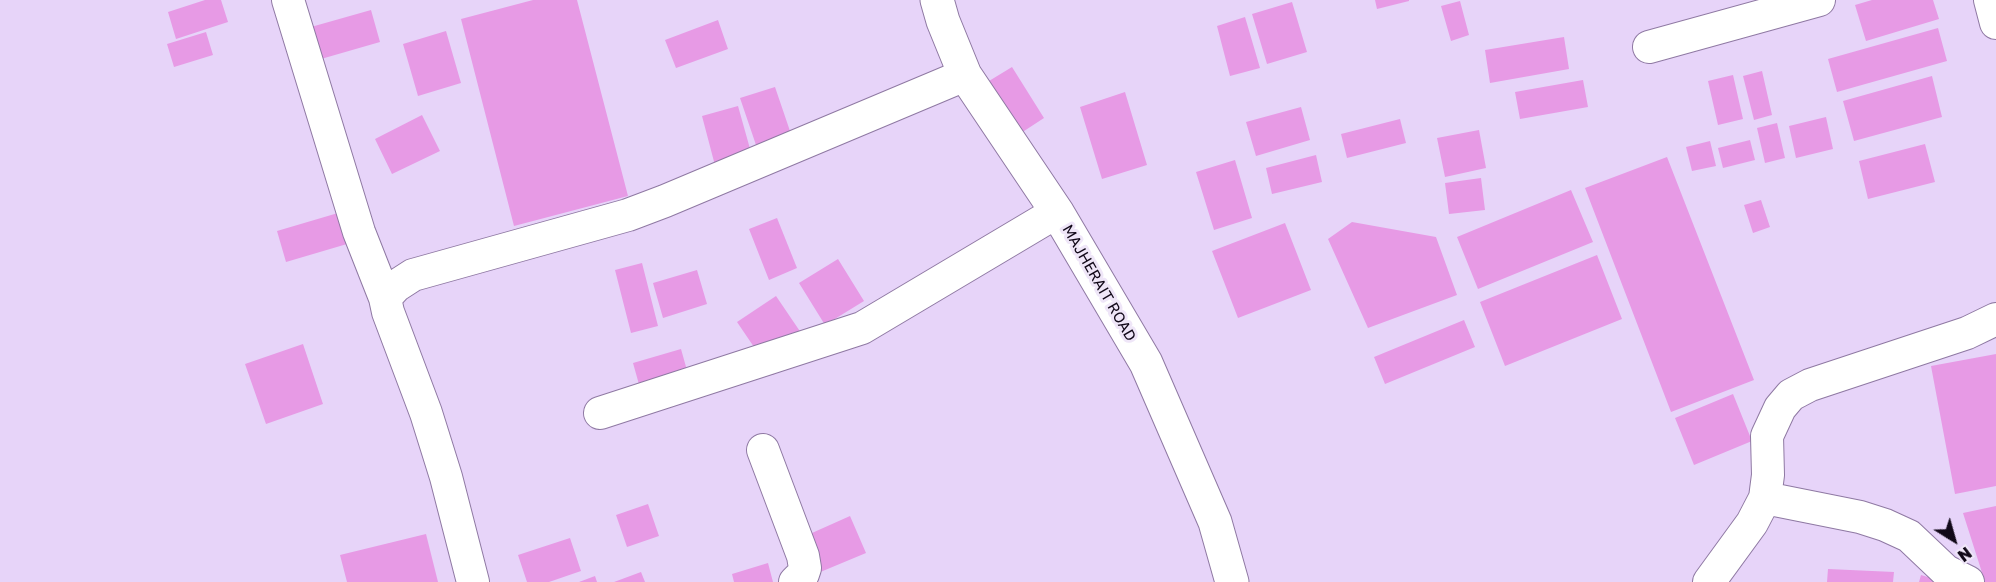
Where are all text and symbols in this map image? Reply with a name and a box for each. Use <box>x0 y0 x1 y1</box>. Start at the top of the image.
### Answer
street label: MAJHERAIT ROAD <box>1058 222 1140 344</box>
north arrow <box>1924 510 1984 570</box>
text: N <box>1954 543 1976 566</box>

